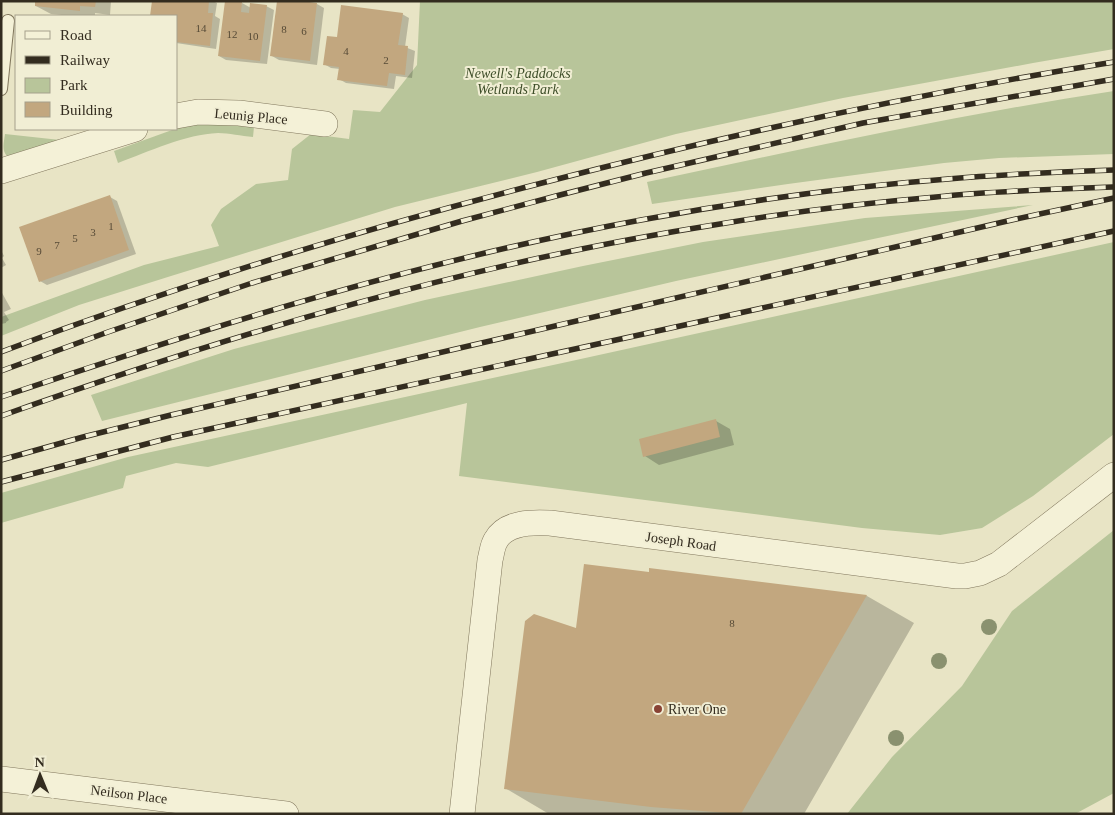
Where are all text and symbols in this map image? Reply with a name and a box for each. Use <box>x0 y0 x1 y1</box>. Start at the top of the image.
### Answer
legend <box>15 15 178 130</box>
house number: 14 <box>196 22 207 34</box>
house number: 8 <box>281 23 287 35</box>
house number: 6 <box>301 25 307 37</box>
text: Road <box>60 27 92 43</box>
house number: 12 <box>227 28 238 40</box>
house number: 10 <box>248 30 259 42</box>
house number: 4 <box>343 45 349 57</box>
text: Railway <box>60 52 110 68</box>
house number: 2 <box>383 54 389 66</box>
park label: Newell's Paddocks Wetlands Park <box>464 66 571 97</box>
text: Park <box>60 77 88 93</box>
text: Building <box>60 102 113 118</box>
street label: Leunig Place <box>214 106 288 127</box>
house number: 1 <box>108 220 114 232</box>
house number: 3 <box>90 226 96 238</box>
house number: 5 <box>72 232 78 244</box>
house number: 7 <box>54 239 60 251</box>
house number: 9 <box>36 245 42 257</box>
street label: Joseph Road <box>645 529 717 554</box>
house number: 8 <box>729 617 735 629</box>
place label: River One <box>668 702 726 717</box>
marker: River One <box>652 703 664 715</box>
north arrow <box>15 750 65 800</box>
text: N <box>35 755 45 770</box>
street label: Neilson Place <box>90 782 168 807</box>

